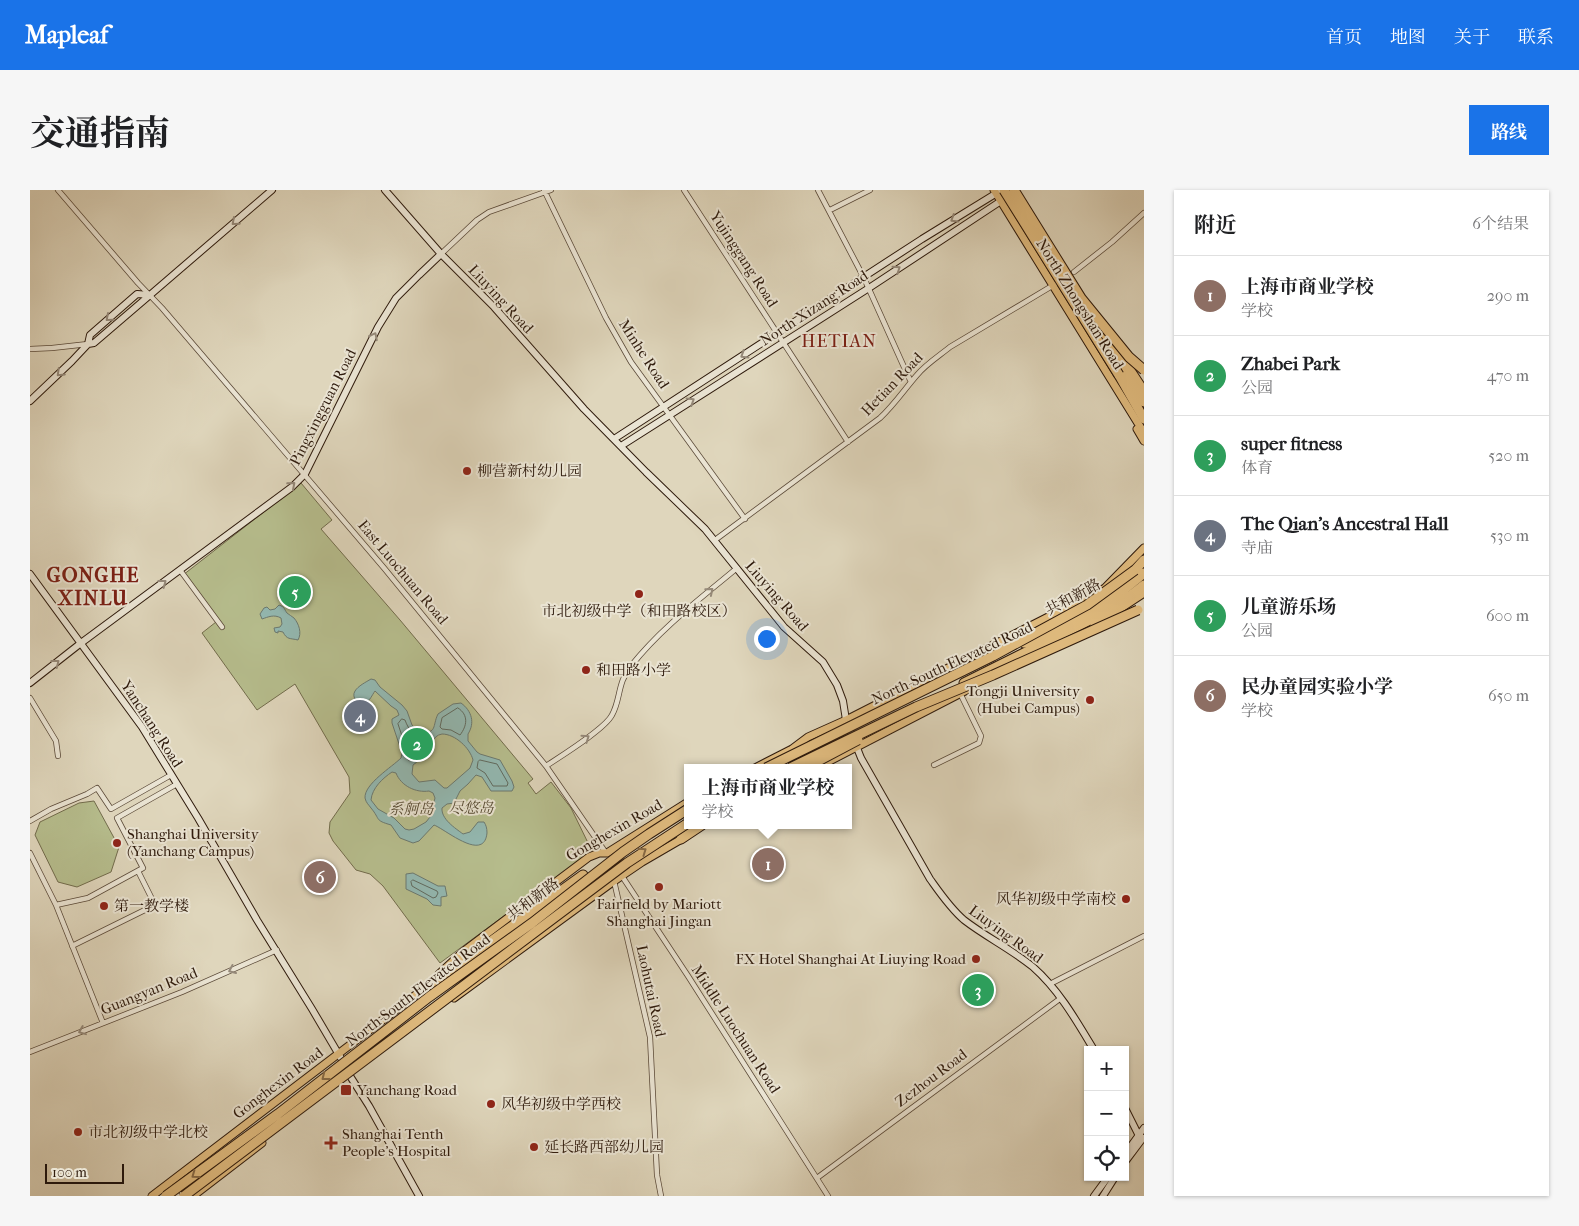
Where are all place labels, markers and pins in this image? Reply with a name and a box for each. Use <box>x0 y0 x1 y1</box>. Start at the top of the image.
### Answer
place label: 柳营新村幼儿园 <box>477 462 582 480</box>
marker: 柳营新村幼儿园 <box>461 465 473 477</box>
pin: 5 <box>279 573 311 611</box>
marker: 市北初级中学（和田路校区） <box>633 588 645 600</box>
place label: 市北初级中学（和田路校区） <box>541 602 737 620</box>
place label: 和田路小学 <box>596 661 671 679</box>
marker: 和田路小学 <box>580 664 592 676</box>
place label: Tongji University (Hubei Campus) <box>966 682 1081 717</box>
marker: Tongji University (Hubei Campus) <box>1084 694 1096 706</box>
pin: 4 <box>344 697 376 735</box>
pin: 2 <box>401 725 433 763</box>
place label: Shanghai University (Yanchang Campus) <box>127 825 260 860</box>
marker: Shanghai University (Yanchang Campus) <box>111 837 123 849</box>
pin: 1 <box>752 845 784 883</box>
pin: 6 <box>304 858 336 896</box>
marker: Fairfield by Mariott Shanghai Jingan <box>653 881 665 893</box>
place label: 风华初级中学南校 <box>996 890 1116 908</box>
marker: 风华初级中学南校 <box>1120 893 1132 905</box>
place label: Fairfield by Mariott Shanghai Jingan <box>596 895 722 930</box>
place label: 第一教学楼 <box>114 897 189 915</box>
marker: 第一教学楼 <box>98 900 110 912</box>
place label: FX Hotel Shanghai At Liuying Road <box>735 950 967 968</box>
marker: FX Hotel Shanghai At Liuying Road <box>970 953 982 965</box>
pin: 3 <box>962 971 994 1009</box>
place label: Yanchang Road <box>356 1081 458 1099</box>
marker: Yanchang Road <box>339 1083 353 1097</box>
place label: 风华初级中学西校 <box>501 1095 621 1113</box>
marker: 风华初级中学西校 <box>485 1098 497 1110</box>
place label: 市北初级中学北校 <box>88 1123 208 1141</box>
place label: Shanghai Tenth People's Hospital <box>342 1125 451 1160</box>
marker: 市北初级中学北校 <box>72 1126 84 1138</box>
marker: Shanghai Tenth People's Hospital <box>324 1136 338 1150</box>
place label: 延长路西部幼儿园 <box>544 1138 664 1156</box>
marker: 延长路西部幼儿园 <box>528 1141 540 1153</box>

